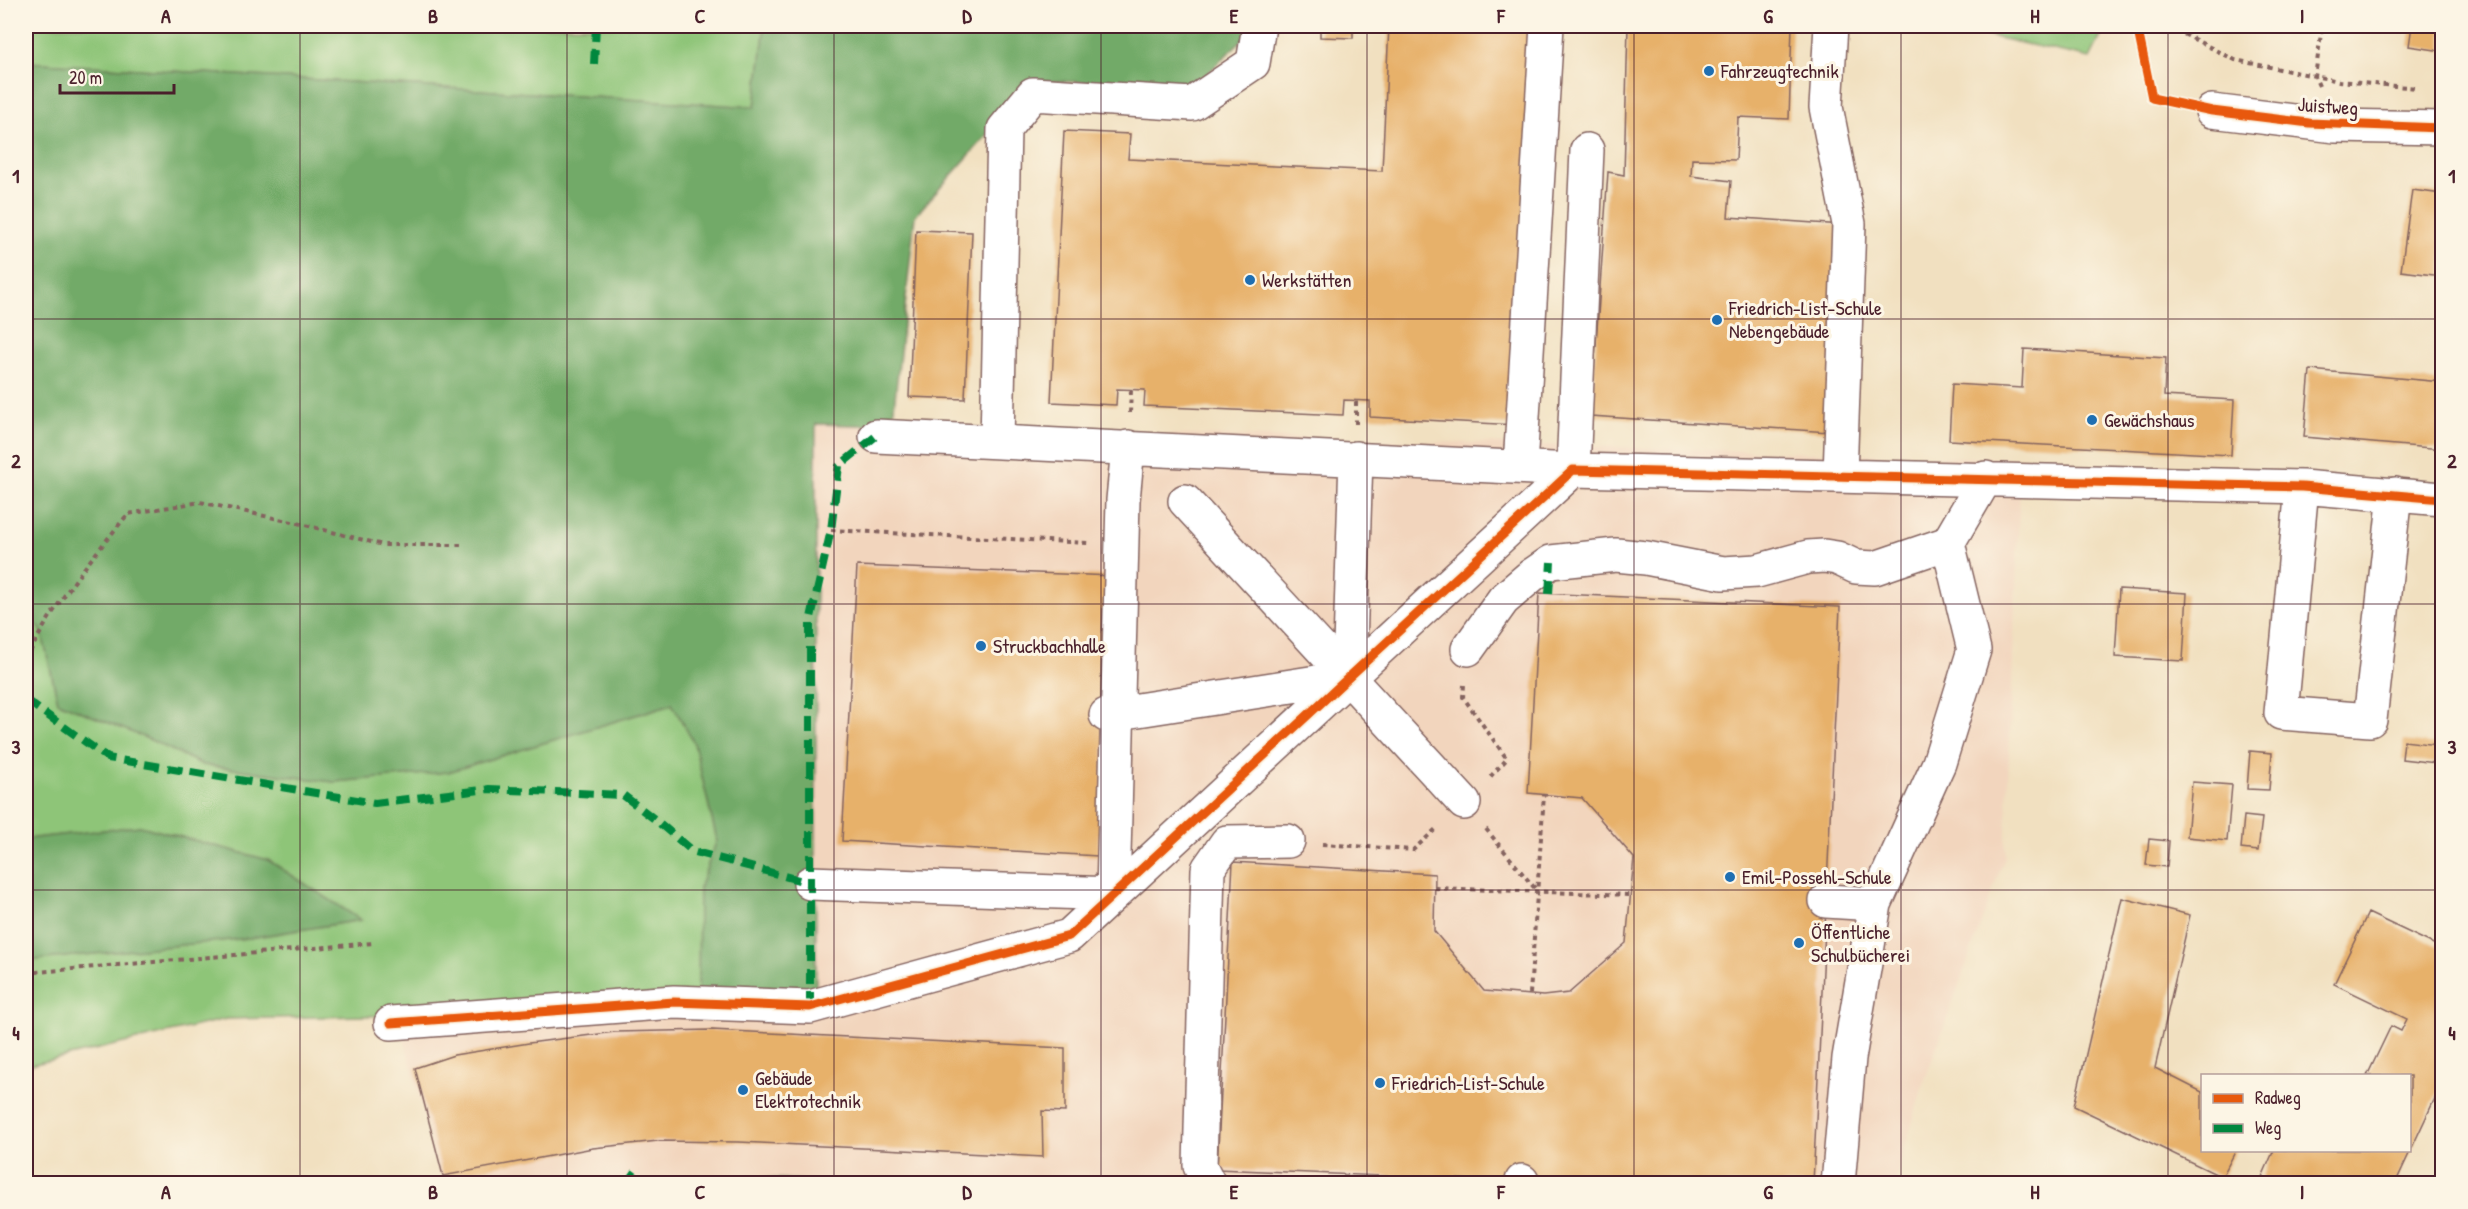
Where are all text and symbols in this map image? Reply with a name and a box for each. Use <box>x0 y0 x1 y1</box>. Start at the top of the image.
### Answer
text: A <box>161 2 171 29</box>
text: B <box>428 2 438 29</box>
text: C <box>695 2 706 29</box>
text: D <box>962 2 972 29</box>
text: E <box>1230 2 1239 29</box>
text: F <box>1496 2 1506 29</box>
text: G <box>1763 2 1773 29</box>
text: H <box>2030 2 2040 29</box>
text: I <box>2300 2 2304 29</box>
scale bar <box>60 57 174 95</box>
place label: Fahrzeugtechnik <box>1720 57 1839 84</box>
marker: Fahrzeugtechnik <box>1702 64 1716 78</box>
text: 20 m <box>69 65 102 90</box>
street label: Juistweg <box>2297 90 2359 121</box>
text: 1 <box>12 162 20 189</box>
text: 1 <box>2448 162 2456 189</box>
place label: Werkstätten <box>1262 266 1351 293</box>
marker: Werkstätten <box>1243 273 1257 287</box>
place label: Friedrich-List-Schule Nebengebäude <box>1728 294 1882 344</box>
marker: Friedrich-List-Schule Nebengebäude <box>1710 313 1724 327</box>
place label: Gewächshaus <box>2104 406 2195 433</box>
marker: Gewächshaus <box>2085 413 2099 427</box>
text: 2 <box>11 447 21 474</box>
text: 2 <box>2447 447 2457 474</box>
place label: Struckbachhalle <box>993 632 1106 659</box>
marker: Struckbachhalle <box>974 639 988 653</box>
text: 3 <box>12 733 21 760</box>
text: 3 <box>2448 733 2457 760</box>
place label: Emil-Possehl-Schule <box>1742 863 1892 890</box>
marker: Emil-Possehl-Schule <box>1723 870 1737 884</box>
place label: Öffentliche Schulbücherei <box>1811 918 1910 968</box>
marker: Öffentliche Schulbücherei <box>1792 936 1806 950</box>
text: 4 <box>12 1019 20 1046</box>
text: 4 <box>2448 1019 2456 1046</box>
place label: Gebäude Elektrotechnik <box>755 1064 861 1114</box>
place label: Friedrich-List-Schule <box>1391 1069 1545 1096</box>
legend <box>2201 1074 2411 1152</box>
marker: Friedrich-List-Schule <box>1373 1076 1387 1090</box>
marker: Gebäude Elektrotechnik <box>736 1083 750 1097</box>
text: Radweg <box>2255 1085 2301 1110</box>
text: Weg <box>2255 1115 2281 1140</box>
text: A <box>161 1178 171 1205</box>
text: B <box>428 1178 438 1205</box>
text: C <box>695 1178 706 1205</box>
text: D <box>962 1178 972 1205</box>
text: E <box>1230 1178 1239 1205</box>
text: F <box>1496 1178 1506 1205</box>
text: G <box>1763 1178 1773 1205</box>
text: H <box>2030 1178 2040 1205</box>
text: I <box>2300 1178 2304 1205</box>

